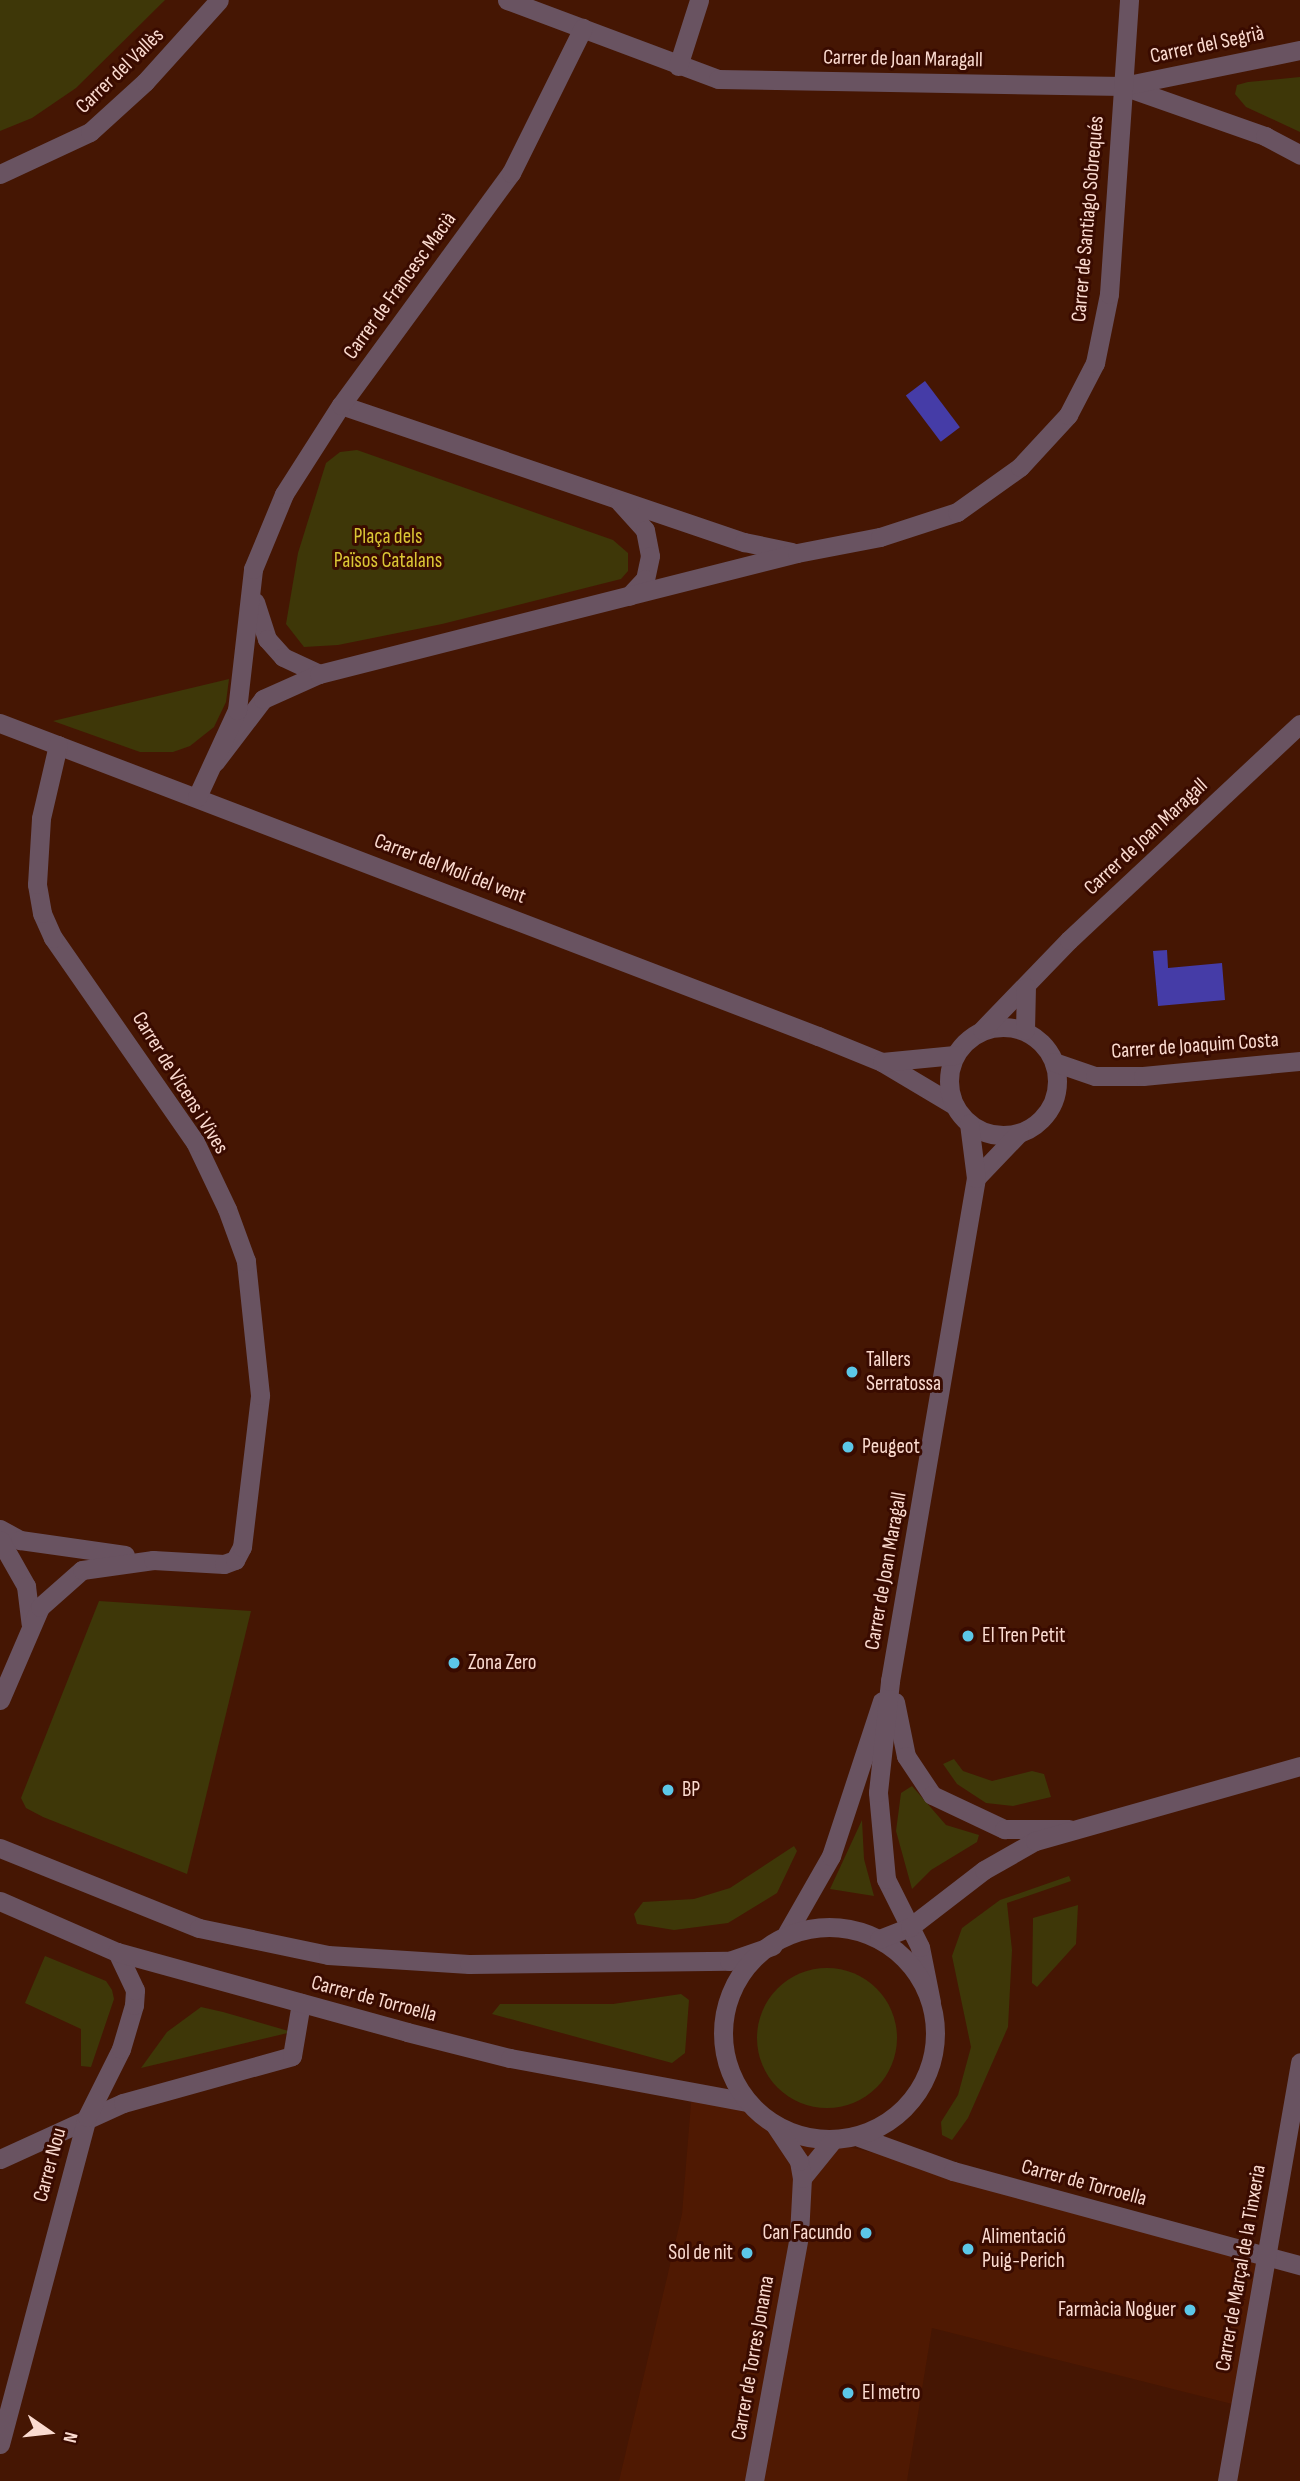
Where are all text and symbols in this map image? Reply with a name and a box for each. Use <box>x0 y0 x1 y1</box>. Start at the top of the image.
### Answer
street label: Carrer del Segrià <box>1148 21 1266 69</box>
street label: Carrer del Vallès <box>71 23 169 119</box>
street label: Carrer de Joan Maragall <box>823 45 983 73</box>
street label: Carrer de Santiago Sobrequés <box>1066 115 1110 323</box>
street label: Carrer de Francesc Macià <box>338 208 462 364</box>
park label: Plaça dels Països Catalans <box>334 524 442 574</box>
street label: Carrer de Joan Maragall <box>1079 773 1213 901</box>
street label: Carrer del Molí del vent <box>371 828 529 910</box>
street label: Carrer de Vicens i Vives <box>126 1007 234 1159</box>
street label: Carrer de Joaquim Costa <box>1110 1028 1280 1064</box>
place label: Tallers Serratossa <box>866 1347 941 1397</box>
marker: Tallers Serratossa <box>844 1364 860 1380</box>
place label: Peugeot <box>862 1434 920 1460</box>
marker: Peugeot <box>840 1439 856 1455</box>
street label: Carrer de Joan Maragall <box>860 1490 912 1652</box>
place label: El Tren Petit <box>982 1623 1065 1649</box>
marker: El Tren Petit <box>960 1628 976 1644</box>
place label: Zona Zero <box>468 1650 537 1676</box>
marker: Zona Zero <box>446 1655 462 1671</box>
place label: BP <box>682 1777 700 1803</box>
marker: BP <box>660 1782 676 1798</box>
street label: Carrer de Torroella <box>309 1970 439 2028</box>
street label: Carrer Nou <box>28 2125 72 2205</box>
street label: Carrer de Torroella <box>1019 2154 1149 2212</box>
street label: Carrer de Marçal de la Tinxeria <box>1210 2163 1272 2373</box>
place label: Can Facundo <box>762 2220 852 2246</box>
place label: Alimentació Puig-Perich <box>982 2224 1066 2274</box>
marker: Can Facundo <box>858 2225 874 2241</box>
place label: Sol de nit <box>668 2240 733 2266</box>
marker: Alimentació Puig-Perich <box>960 2241 976 2257</box>
marker: Sol de nit <box>739 2245 755 2261</box>
street label: Carrer de Torres Jonama <box>726 2274 780 2442</box>
place label: Farmàcia Noguer <box>1058 2297 1176 2323</box>
marker: Farmàcia Noguer <box>1182 2302 1198 2318</box>
place label: El metro <box>862 2380 921 2406</box>
marker: El metro <box>840 2385 856 2401</box>
north arrow <box>14 2397 84 2467</box>
text: N <box>57 2429 82 2445</box>

